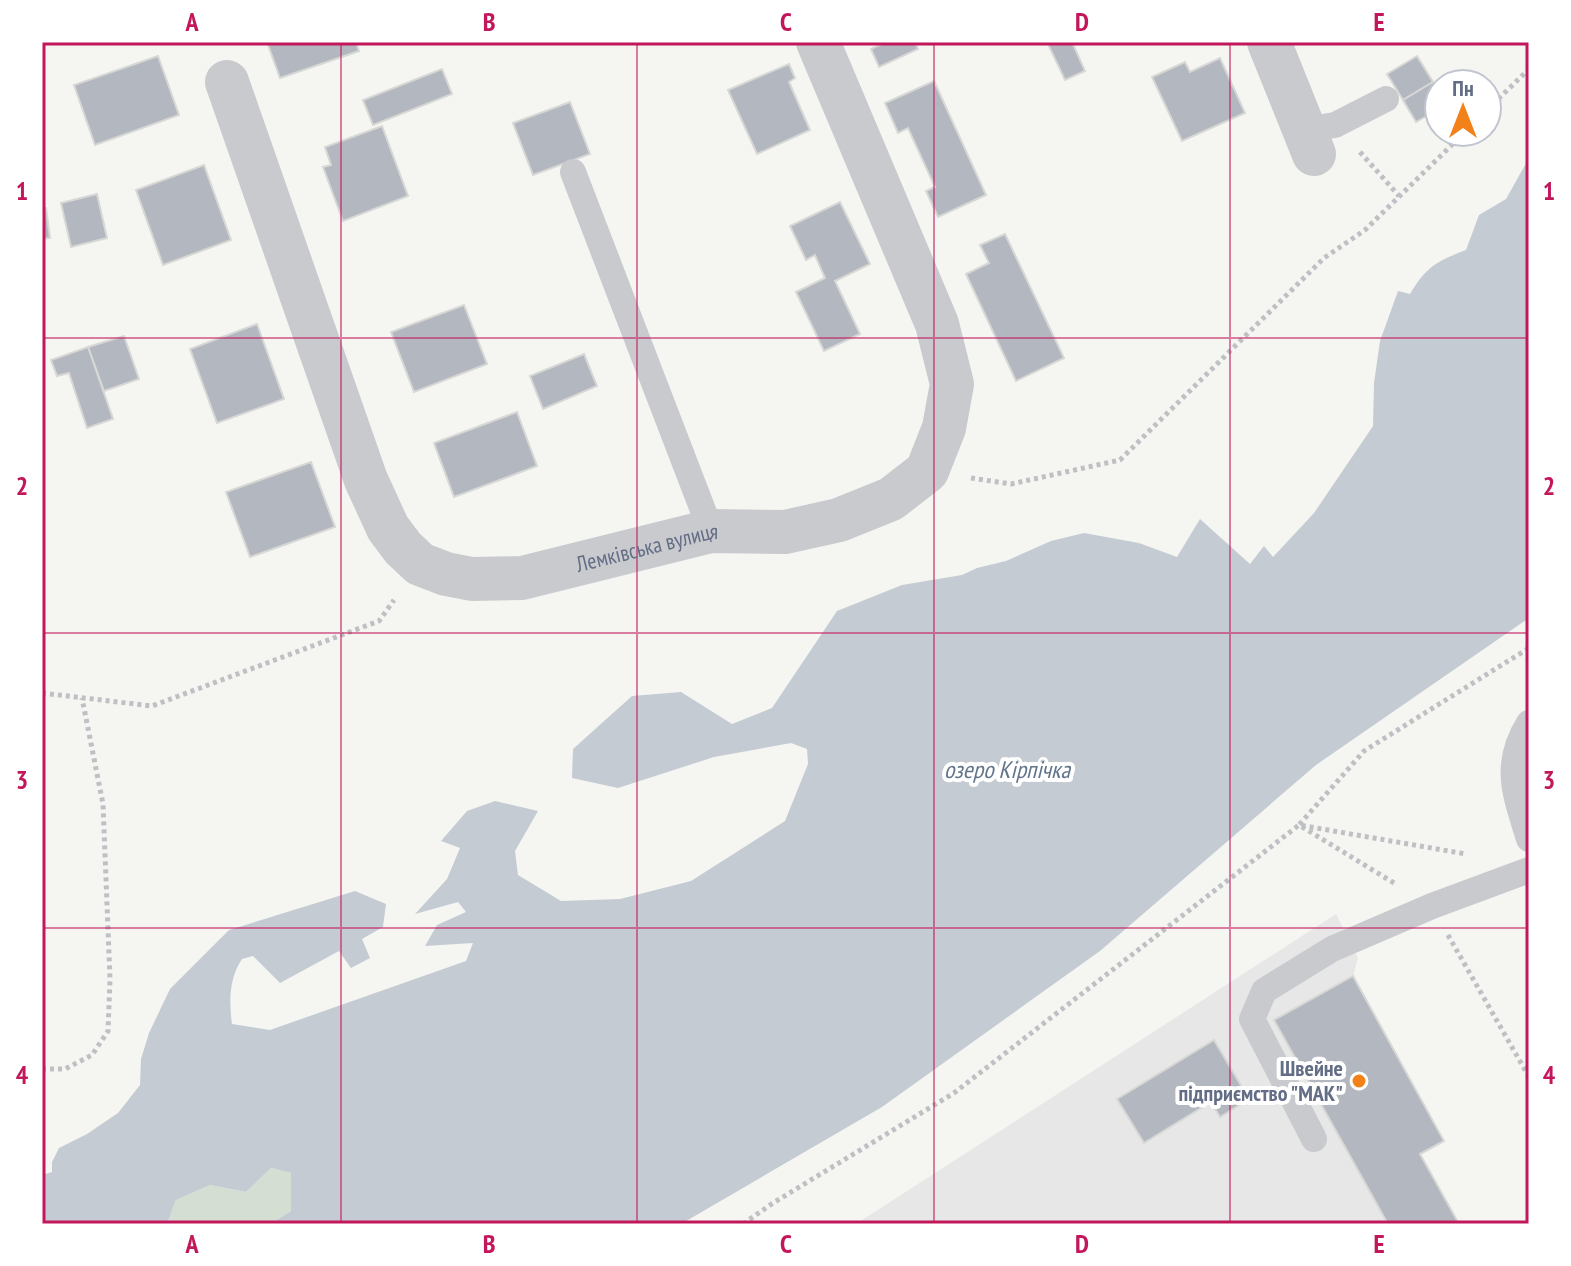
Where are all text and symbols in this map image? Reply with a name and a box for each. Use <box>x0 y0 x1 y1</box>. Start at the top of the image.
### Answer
text: A <box>184 5 199 38</box>
text: B <box>483 5 496 38</box>
text: C <box>780 5 792 38</box>
text: D <box>1075 5 1089 38</box>
text: E <box>1373 5 1385 38</box>
north arrow <box>1423 68 1503 148</box>
text: Пн <box>1452 74 1474 102</box>
text: 1 <box>16 174 28 207</box>
text: 1 <box>1543 174 1555 207</box>
text: 2 <box>16 469 28 502</box>
text: 2 <box>1543 469 1555 502</box>
street label: Лемківська вулиця <box>572 517 718 578</box>
water label: озеро Кірпічка <box>944 754 1071 785</box>
text: 3 <box>16 763 28 796</box>
text: 3 <box>1543 763 1555 796</box>
place label: Швейне підприємство "МАК" <box>1178 1054 1343 1107</box>
text: 4 <box>16 1058 29 1091</box>
text: 4 <box>1543 1058 1556 1091</box>
marker: Швейне підприємство "МАК" <box>1350 1072 1368 1090</box>
text: A <box>184 1227 199 1260</box>
text: B <box>483 1227 496 1260</box>
text: C <box>780 1227 792 1260</box>
text: D <box>1075 1227 1089 1260</box>
text: E <box>1373 1227 1385 1260</box>

